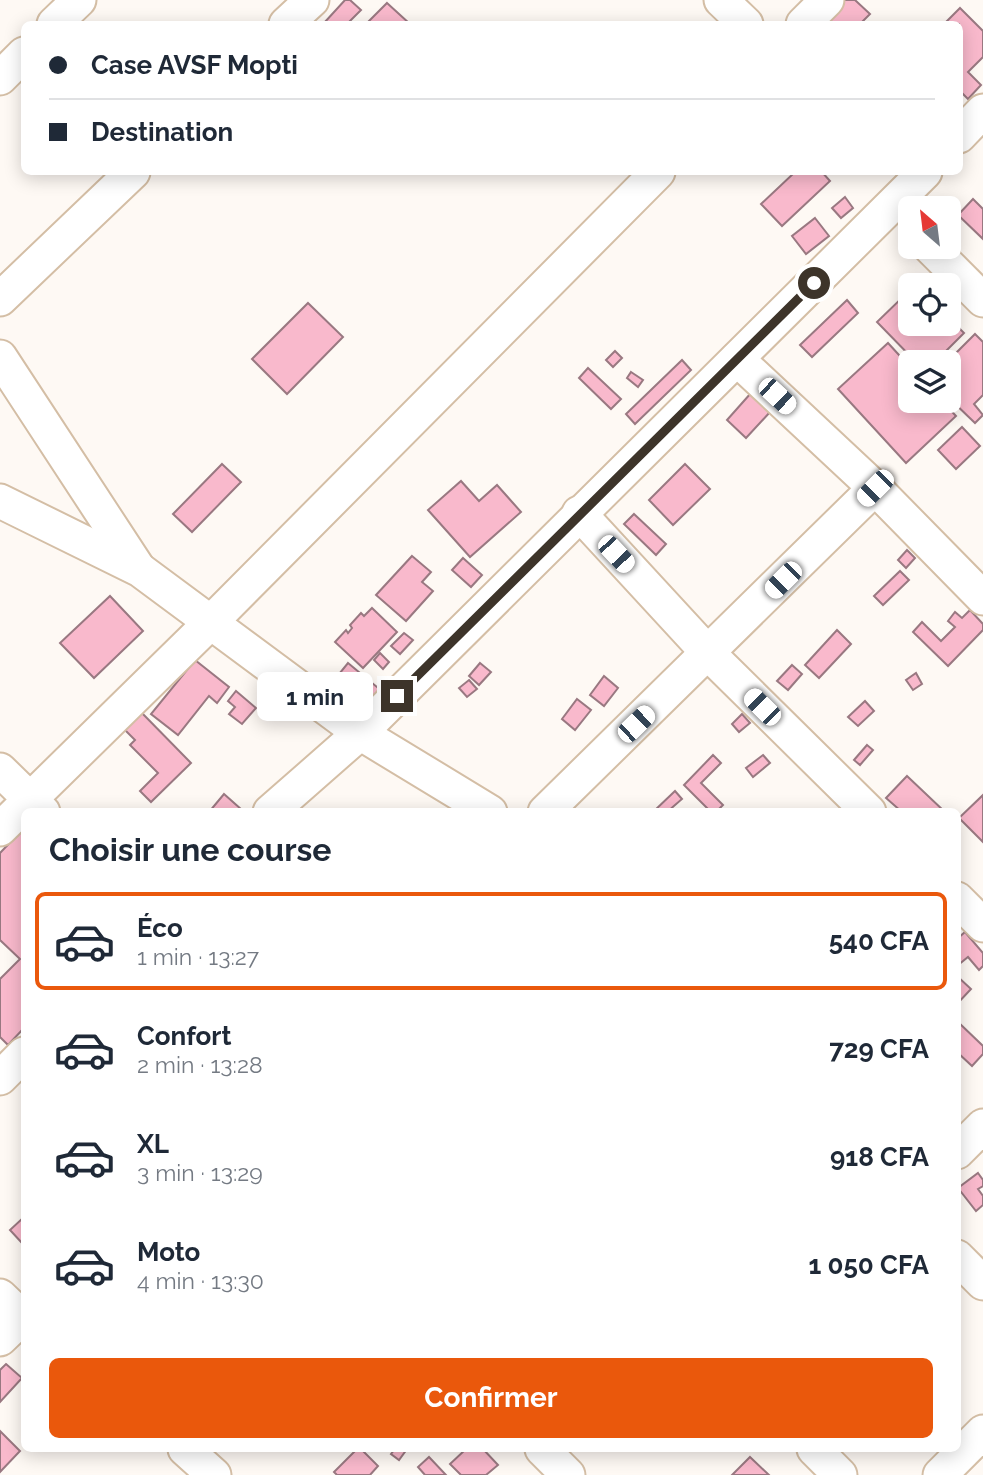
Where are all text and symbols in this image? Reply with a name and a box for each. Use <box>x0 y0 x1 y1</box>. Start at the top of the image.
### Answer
text: Case AVSF Mopti <box>91 50 298 80</box>
text: Destination <box>91 117 233 147</box>
north arrow <box>898 196 961 259</box>
map controls <box>898 196 961 413</box>
route start <box>798 267 830 299</box>
button: locate <box>898 273 961 336</box>
button: layers <box>898 350 961 413</box>
car <box>755 374 800 418</box>
car <box>853 466 898 510</box>
car <box>594 531 639 577</box>
car <box>761 558 806 602</box>
callout: 1 min <box>257 672 372 720</box>
route end <box>381 680 413 712</box>
text: 1 min <box>286 683 344 710</box>
car <box>740 685 785 729</box>
car <box>614 702 659 746</box>
text: Choisir une course <box>49 831 332 868</box>
icon: car <box>53 910 116 973</box>
text: Éco <box>137 913 183 943</box>
text: 540 CFA <box>829 926 929 956</box>
text: 1 min · 13:27 <box>137 943 259 970</box>
icon: car <box>53 1018 116 1081</box>
text: Confort <box>137 1021 231 1051</box>
text: 729 CFA <box>829 1034 929 1064</box>
text: 2 min · 13:28 <box>137 1051 263 1078</box>
icon: car <box>53 1126 116 1189</box>
text: XL <box>137 1129 169 1159</box>
text: 918 CFA <box>830 1142 929 1172</box>
text: 3 min · 13:29 <box>137 1159 263 1186</box>
icon: car <box>53 1234 116 1297</box>
text: Moto <box>137 1237 200 1267</box>
text: 1 050 CFA <box>808 1250 929 1280</box>
text: 4 min · 13:30 <box>137 1267 264 1294</box>
button: Confirmer <box>49 1358 933 1438</box>

